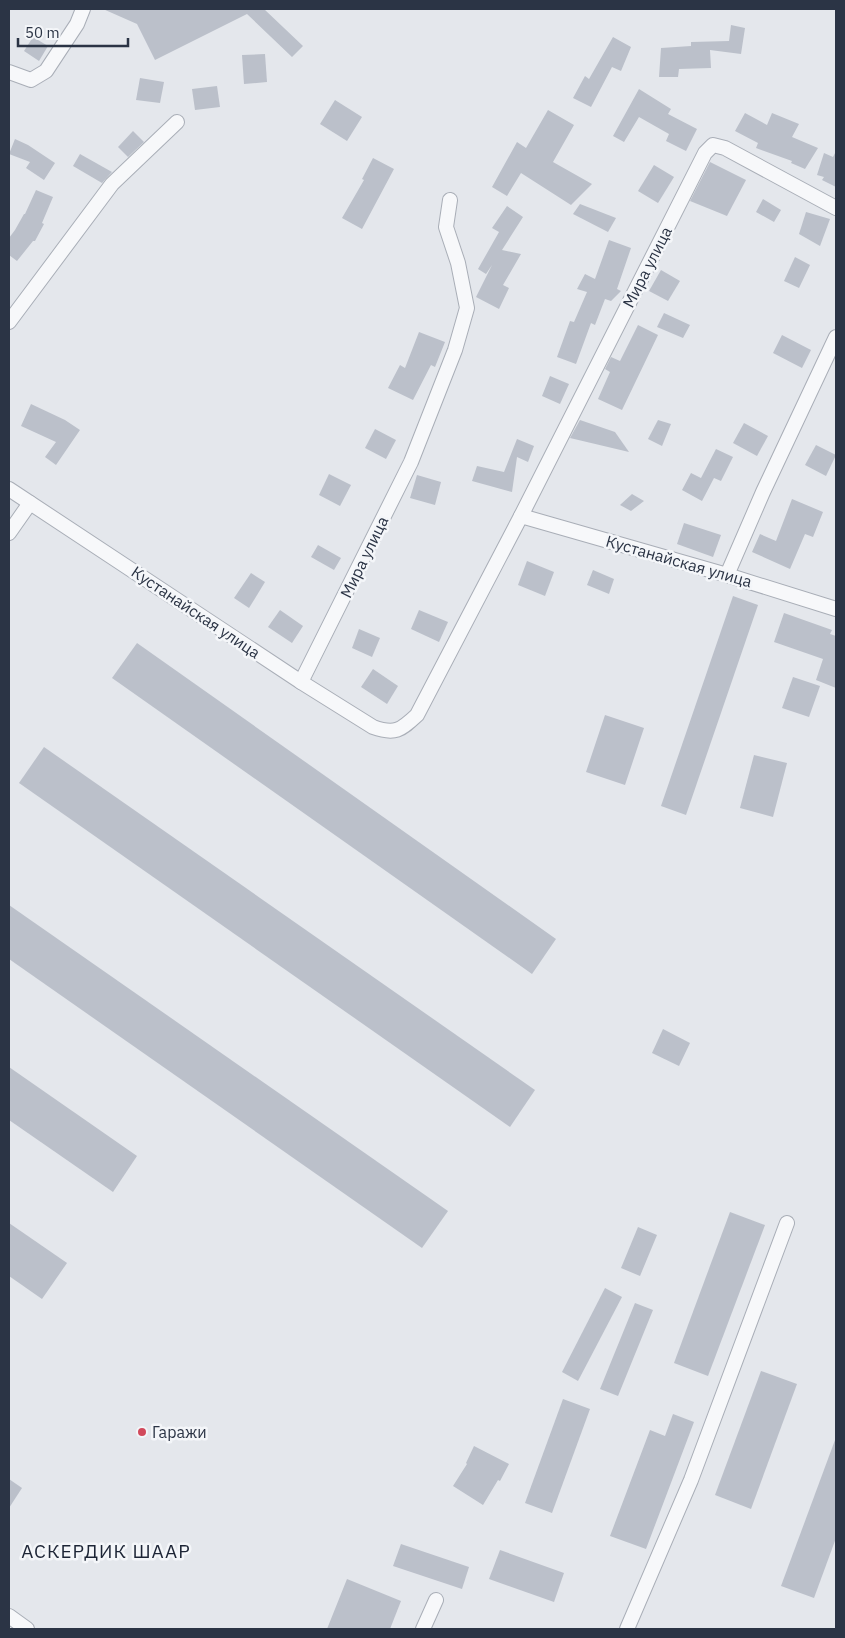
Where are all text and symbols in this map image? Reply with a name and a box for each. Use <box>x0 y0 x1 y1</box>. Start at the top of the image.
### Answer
scale bar <box>18 15 128 47</box>
text: 50 m <box>25 23 60 42</box>
street label: Мира улица <box>618 223 676 311</box>
street label: Мира улица <box>336 513 393 601</box>
street label: Кустанайская улица <box>604 531 755 592</box>
street label: Кустанайская улица <box>128 561 265 663</box>
place label: Гаражи <box>152 1422 207 1442</box>
marker: Гаражи <box>136 1426 148 1438</box>
district label: АСКЕРДИК ШААР <box>21 1539 191 1563</box>

